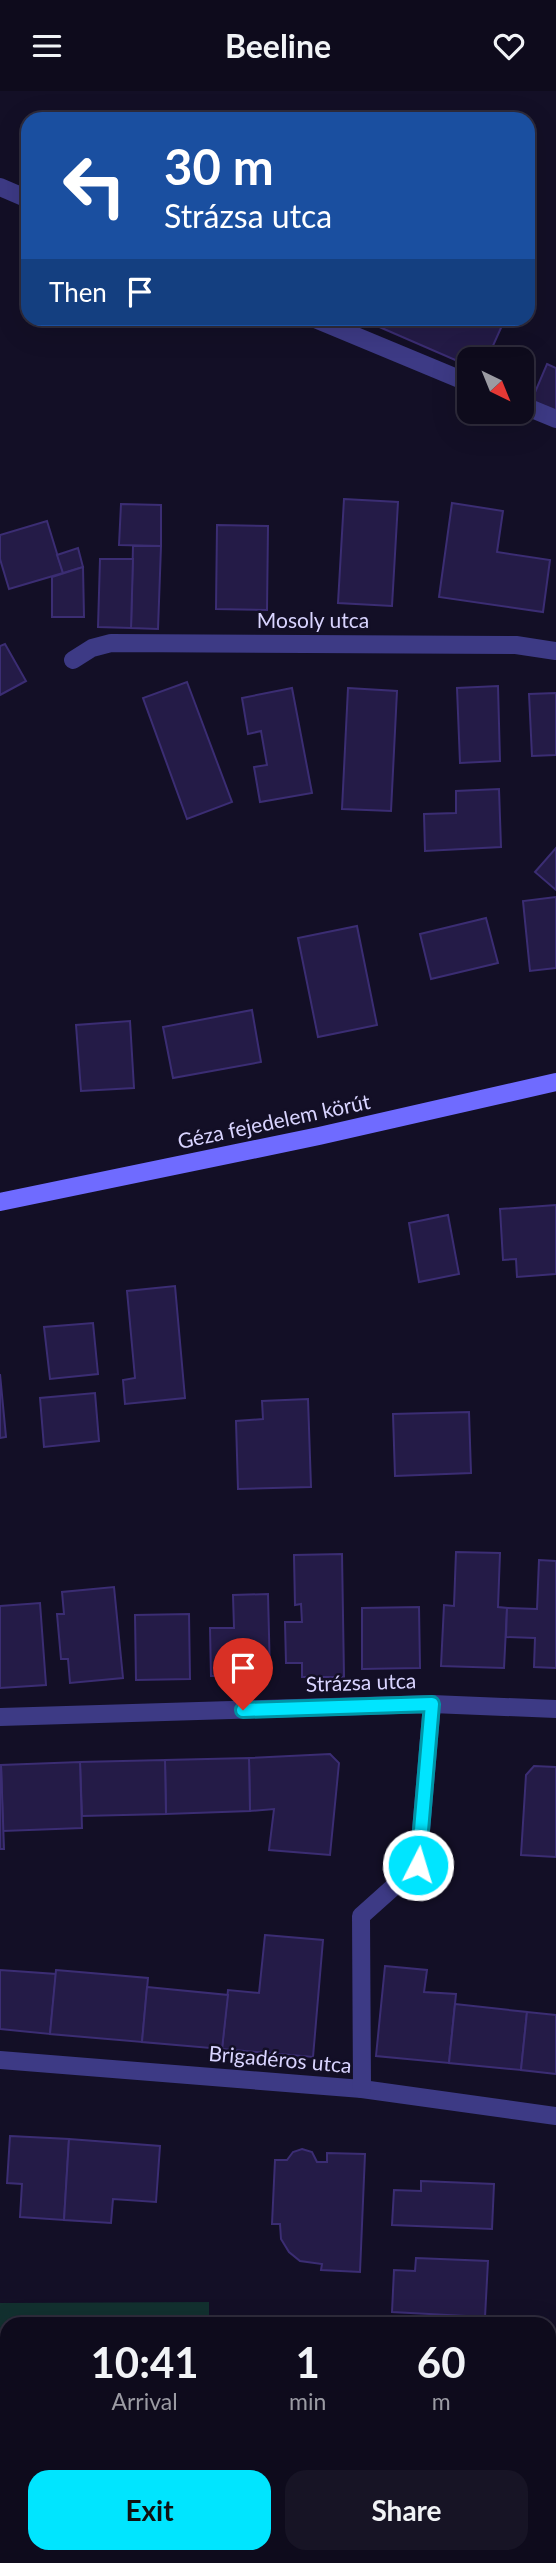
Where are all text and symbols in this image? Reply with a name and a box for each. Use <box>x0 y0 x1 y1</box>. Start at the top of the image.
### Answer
text: Beeline <box>225 26 331 65</box>
icon: menu <box>28 27 66 65</box>
icon: heart <box>490 27 528 65</box>
text: 30 m <box>164 137 274 195</box>
icon: left <box>49 140 140 231</box>
text: Strázsa utca <box>164 196 332 235</box>
icon: arrive <box>121 273 159 311</box>
text: Then <box>49 276 107 308</box>
north arrow <box>457 347 534 423</box>
map controls <box>457 347 534 424</box>
street label: Mosoly utca <box>257 607 369 632</box>
street label: Géza fejedelem körút <box>175 1088 373 1153</box>
pin <box>213 1638 273 1710</box>
icon: arrive <box>224 1649 262 1687</box>
street label: Strázsa utca <box>305 1667 417 1696</box>
position arrow <box>381 1828 455 1902</box>
street label: Brigadéros utca <box>208 2040 353 2077</box>
text: 10:41 <box>90 2337 199 2387</box>
text: 1 <box>296 2337 320 2387</box>
text: 60 <box>417 2337 466 2387</box>
text: Arrival <box>111 2387 178 2415</box>
text: min <box>289 2387 326 2415</box>
text: m <box>432 2387 451 2415</box>
button: Exit <box>28 2470 271 2550</box>
button: Share <box>285 2470 528 2550</box>

